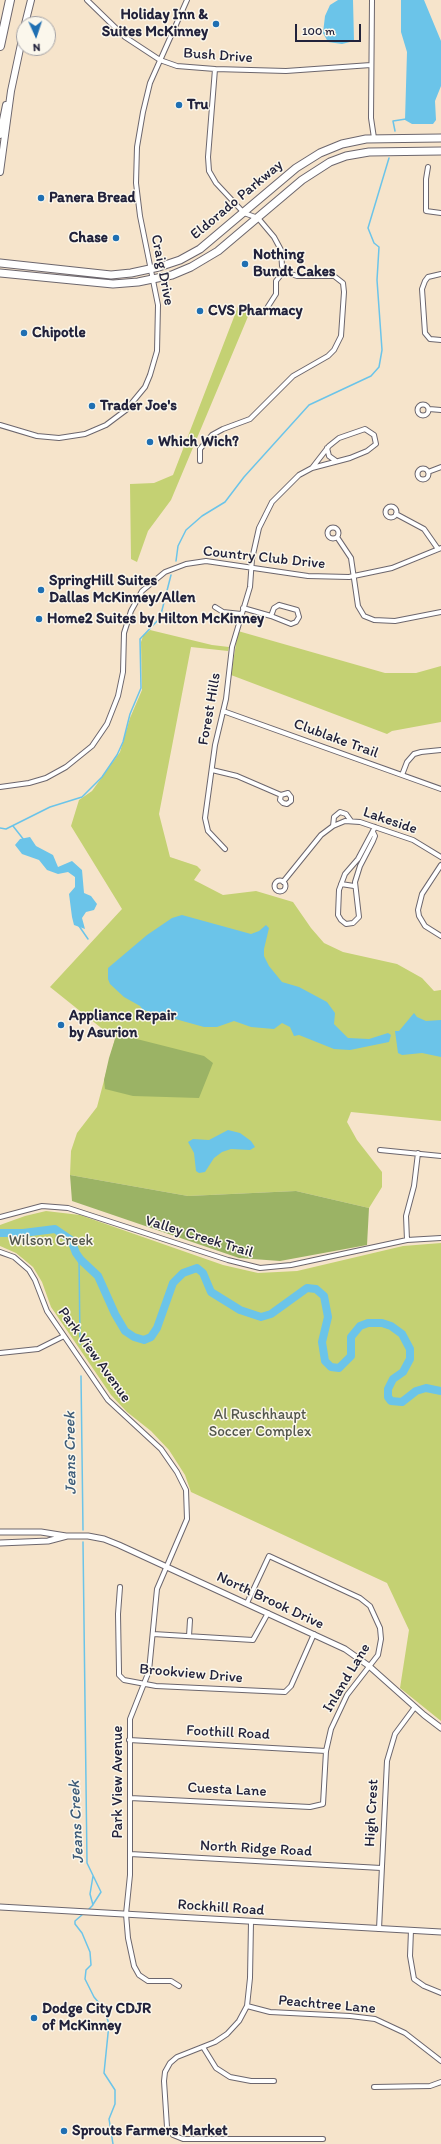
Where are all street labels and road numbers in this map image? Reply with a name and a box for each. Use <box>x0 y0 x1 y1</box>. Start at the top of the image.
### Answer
street label: Bush Drive <box>183 45 253 67</box>
street label: Eldorado Parkway <box>187 156 287 244</box>
street label: Craig Drive <box>146 233 178 307</box>
street label: Country Club Drive <box>202 543 326 573</box>
street label: Forest Hills <box>195 671 225 747</box>
street label: Clublake Trail <box>291 715 381 763</box>
street label: Lakeside <box>361 803 419 839</box>
street label: Valley Creek Trail <box>143 1212 255 1262</box>
street label: Park View Avenue <box>53 1304 135 1406</box>
street label: North Brook Drive <box>213 1568 327 1634</box>
street label: Inland Lane <box>319 1640 375 1716</box>
street label: Brookview Drive <box>138 1661 244 1687</box>
street label: Foothill Road <box>186 1722 270 1744</box>
street label: Park View Avenue <box>109 1725 127 1839</box>
street label: Cuesta Lane <box>187 1779 267 1801</box>
street label: High Crest <box>361 1779 383 1847</box>
street label: North Ridge Road <box>199 1837 313 1861</box>
street label: Rockhill Road <box>177 1896 265 1920</box>
street label: Peachtree Lane <box>278 1992 376 2018</box>

